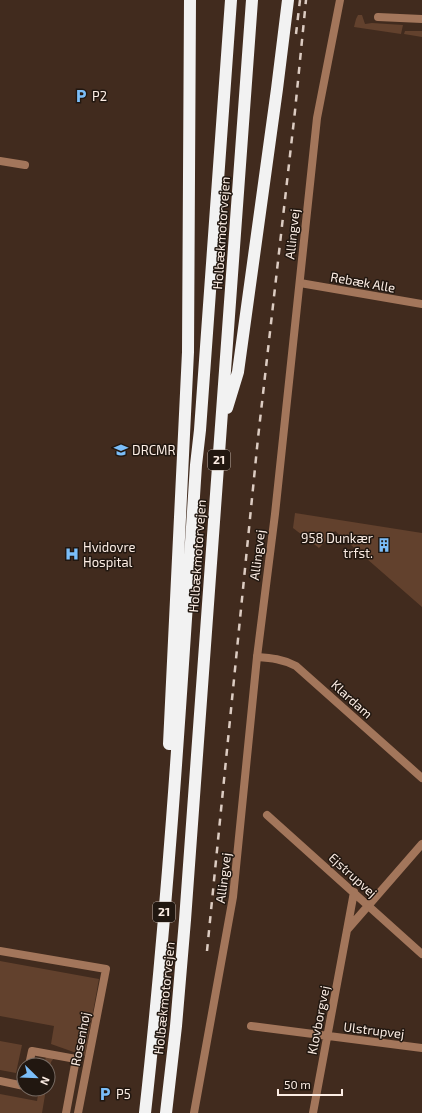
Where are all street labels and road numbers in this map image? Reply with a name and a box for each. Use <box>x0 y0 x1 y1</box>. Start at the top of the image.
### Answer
street label: Holbækmotorvejen <box>209 176 233 290</box>
street label: Allingvej <box>281 208 303 260</box>
street label: Rebæk Alle <box>329 268 397 296</box>
road number: 21 <box>208 450 230 470</box>
street label: Holbækmotorvejen <box>185 499 209 613</box>
street label: Allingvej <box>246 529 268 581</box>
street label: Klardam <box>328 676 376 722</box>
street label: Ejstrupvej <box>326 849 380 901</box>
street label: Allingvej <box>212 852 234 904</box>
road number: 21 <box>153 902 175 922</box>
street label: Holbækmotorvejen <box>150 941 178 1055</box>
street label: Klovborgvej <box>303 984 333 1056</box>
street label: Rosenhøj <box>67 1011 93 1067</box>
street label: Ulstrupvej <box>343 1018 405 1042</box>

